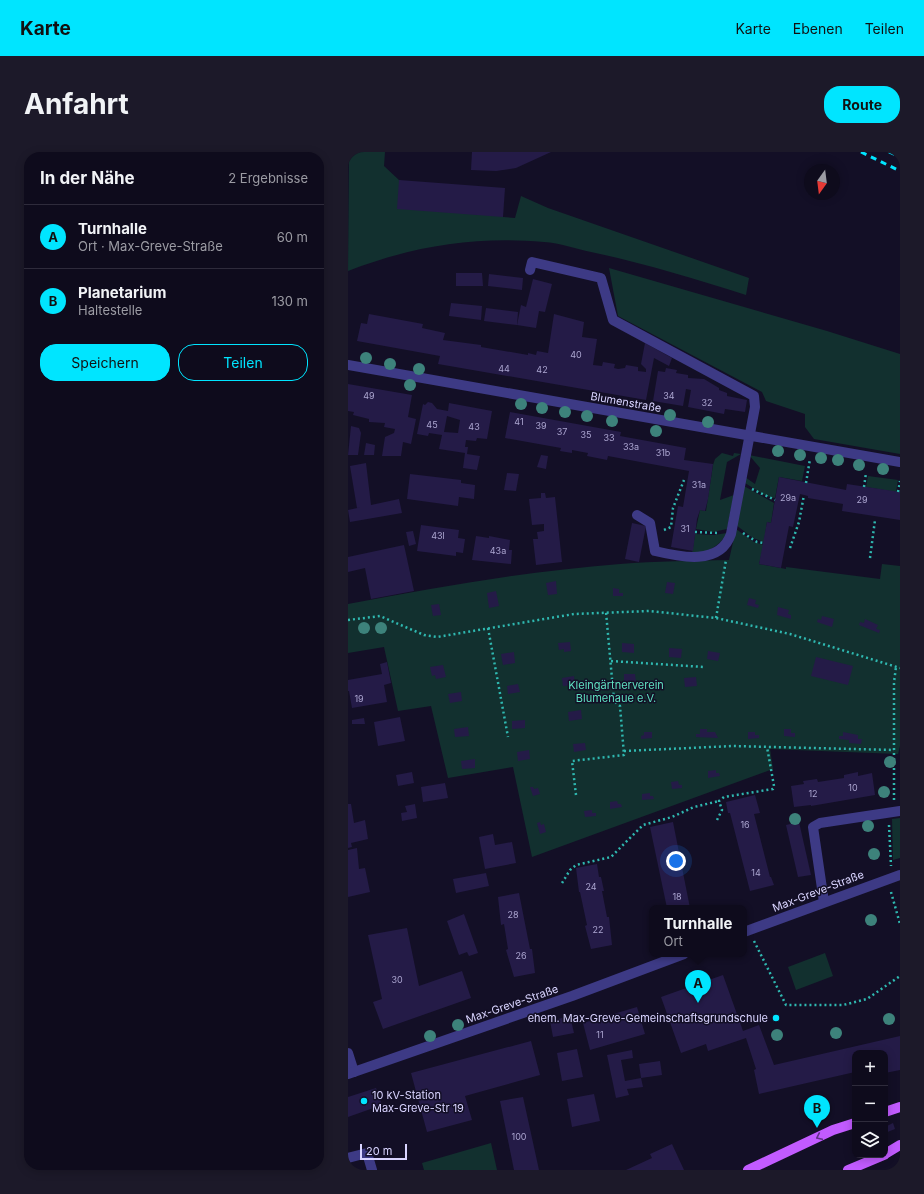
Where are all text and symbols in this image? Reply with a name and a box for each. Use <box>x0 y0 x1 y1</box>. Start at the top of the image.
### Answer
text: Karte <box>20 17 71 40</box>
text: Karte <box>735 20 771 37</box>
text: Ebenen <box>793 20 843 37</box>
text: Teilen <box>865 20 904 37</box>
button: Route <box>824 86 900 123</box>
text: Anfahrt <box>24 87 129 121</box>
north arrow <box>804 164 840 200</box>
text: In der Nähe <box>40 168 135 188</box>
text: 2 Ergebnisse <box>228 170 308 186</box>
text: Turnhalle <box>78 219 147 238</box>
text: A <box>48 229 58 245</box>
text: 60 m <box>277 229 308 245</box>
text: Ort · Max-Greve-Straße <box>78 238 223 254</box>
text: Planetarium <box>78 283 166 302</box>
text: B <box>49 293 57 309</box>
text: 130 m <box>271 293 308 309</box>
text: Haltestelle <box>78 302 142 318</box>
button: Speichern <box>40 344 170 381</box>
button: Teilen <box>178 344 308 381</box>
house number: 40 <box>570 349 582 360</box>
house number: 44 <box>498 363 510 374</box>
house number: 42 <box>536 364 548 375</box>
street label: Blumenstraße <box>589 389 663 415</box>
house number: 49 <box>363 390 375 401</box>
house number: 34 <box>663 390 675 401</box>
house number: 32 <box>701 397 713 408</box>
house number: 41 <box>514 416 524 427</box>
house number: 45 <box>426 419 438 430</box>
house number: 39 <box>535 420 547 431</box>
house number: 43 <box>468 421 480 432</box>
house number: 37 <box>557 426 567 437</box>
house number: 35 <box>580 429 592 440</box>
house number: 33 <box>603 432 615 443</box>
house number: 33a <box>623 441 639 452</box>
house number: 31b <box>656 447 671 458</box>
house number: 31a <box>692 479 706 490</box>
house number: 29a <box>780 492 796 503</box>
house number: 29 <box>856 494 868 505</box>
house number: 31 <box>680 523 690 534</box>
house number: 43l <box>431 530 445 541</box>
house number: 43a <box>490 545 506 556</box>
park label: Kleingärtnerverein Blumenaue e.V. <box>568 678 664 705</box>
house number: 19 <box>354 693 364 704</box>
house number: 10 <box>848 782 858 793</box>
house number: 12 <box>808 788 818 799</box>
house number: 16 <box>740 819 750 830</box>
your location <box>666 851 686 871</box>
house number: 14 <box>751 867 761 878</box>
street label: Max-Greve-Straße <box>770 867 866 915</box>
house number: 24 <box>585 881 597 892</box>
house number: 18 <box>672 891 682 902</box>
popup <box>649 905 747 957</box>
house number: 28 <box>507 909 519 920</box>
text: Turnhalle <box>664 914 732 933</box>
house number: 22 <box>593 924 603 935</box>
text: Ort <box>664 933 683 949</box>
house number: 26 <box>515 950 527 961</box>
pin: A <box>685 970 711 1003</box>
house number: 30 <box>391 974 403 985</box>
street label: Max-Greve-Straße <box>464 982 560 1026</box>
place label: ehem. Max-Greve-Gemeinschaftsgrundschule <box>528 1011 768 1025</box>
marker: ehem. Max-Greve-Gemeinschaftsgrundschule <box>771 1013 781 1023</box>
house number: 11 <box>596 1029 604 1040</box>
map controls <box>852 1050 888 1158</box>
button: + <box>852 1050 888 1086</box>
button: − <box>852 1086 888 1122</box>
place label: 10 kV-Station Max-Greve-Str 19 <box>372 1088 464 1115</box>
pin: B <box>804 1095 830 1128</box>
marker: 10 kV-Station Max-Greve-Str 19 <box>359 1096 369 1106</box>
button: layers <box>852 1122 888 1158</box>
house number: 100 <box>511 1131 527 1142</box>
one-way arrow <box>815 1132 823 1140</box>
scale bar <box>360 1142 407 1161</box>
text: 20 m <box>366 1144 392 1158</box>

